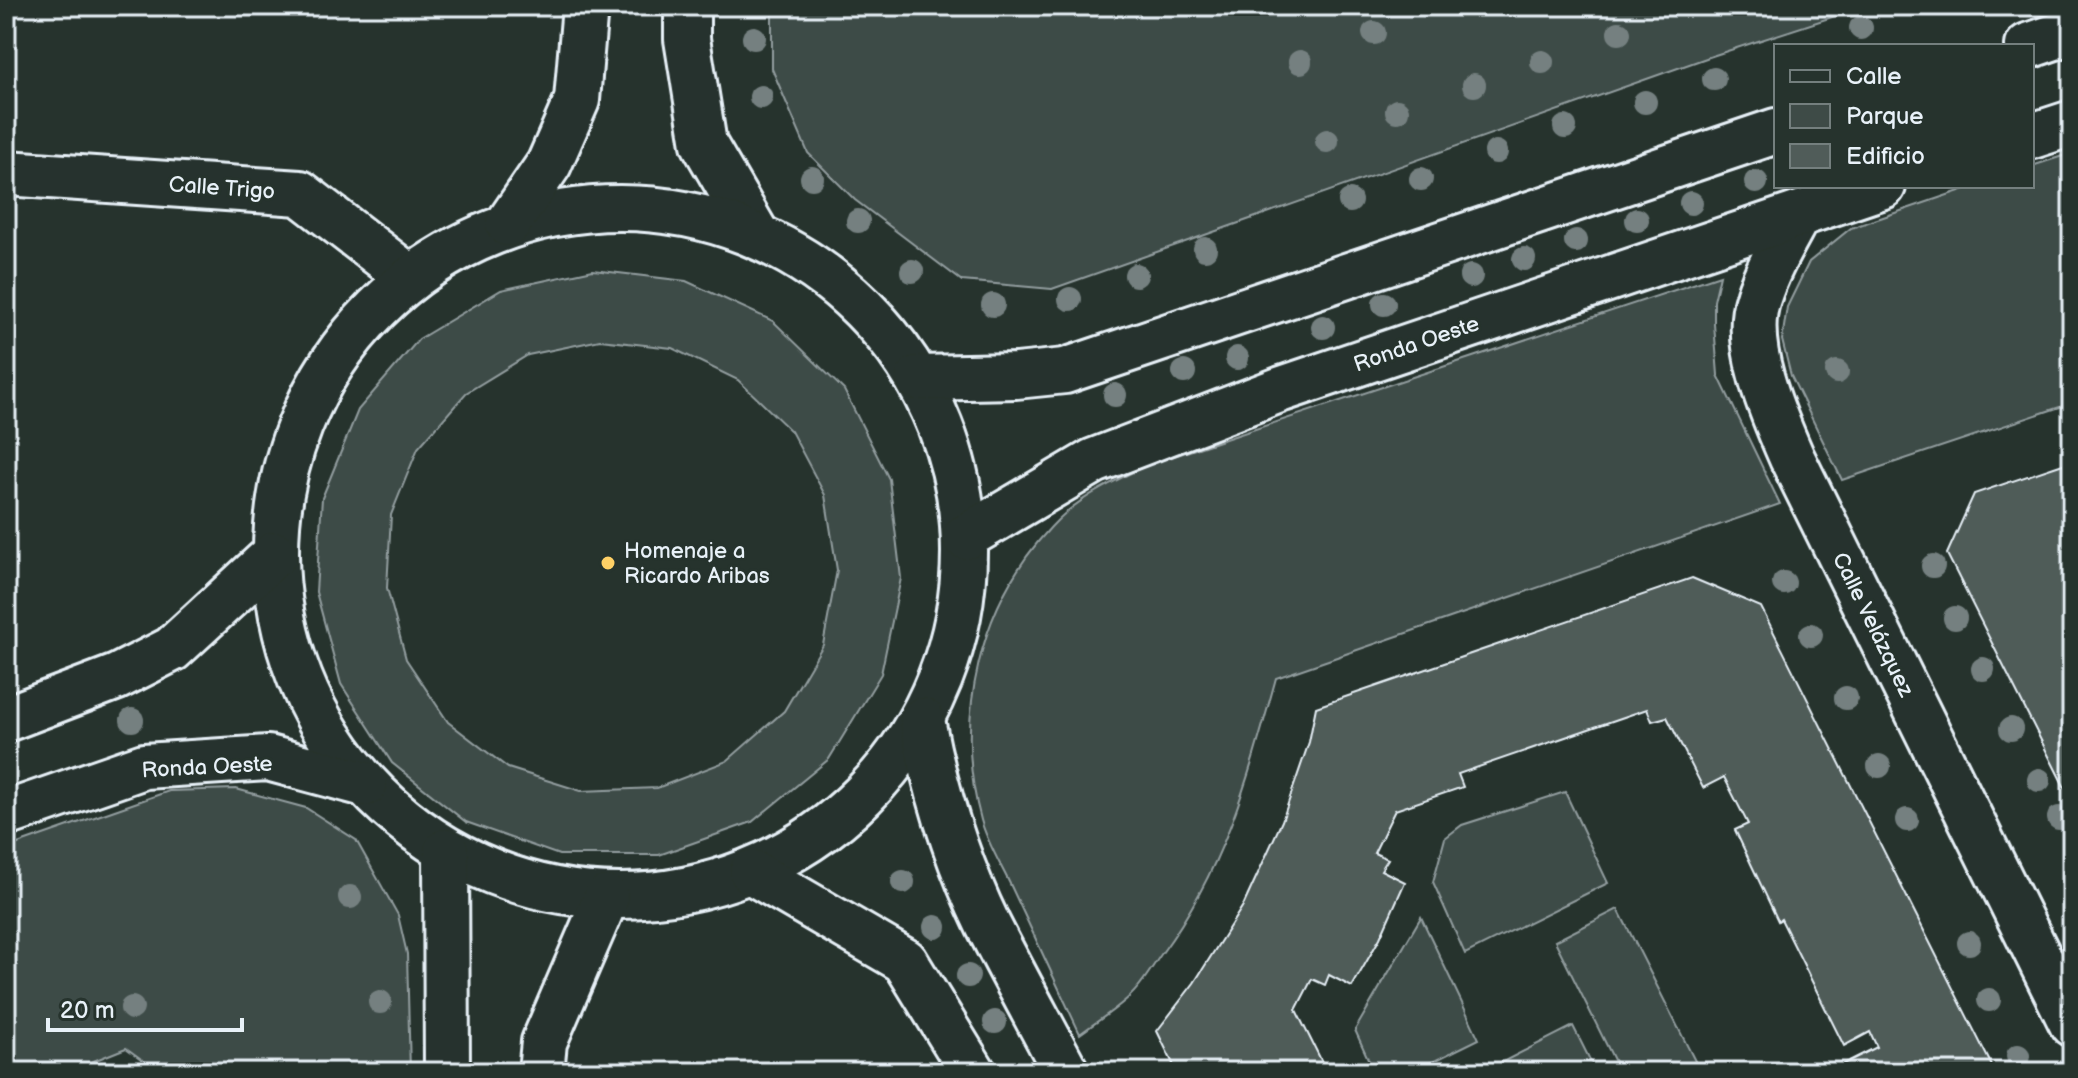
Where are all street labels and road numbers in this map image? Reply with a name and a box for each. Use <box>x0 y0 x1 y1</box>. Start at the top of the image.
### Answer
street label: Calle Trigo <box>168 171 276 206</box>
street label: Ronda Oeste <box>1350 310 1483 379</box>
street label: Calle Velázquez <box>1826 548 1919 702</box>
street label: Ronda Oeste <box>141 751 273 784</box>

